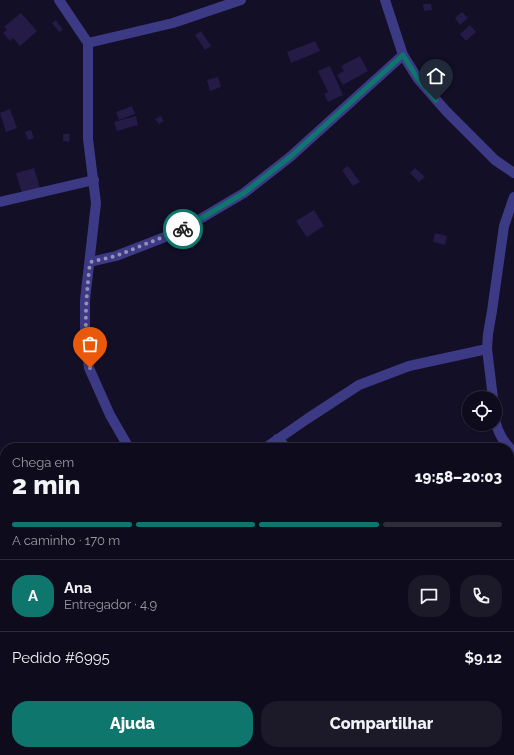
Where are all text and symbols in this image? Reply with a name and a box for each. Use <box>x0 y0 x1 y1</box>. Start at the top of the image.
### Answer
pin <box>419 59 453 100</box>
icon: home <box>425 65 447 87</box>
courier <box>163 209 203 249</box>
icon: bike <box>172 218 194 240</box>
pin <box>73 327 107 368</box>
icon: bag <box>79 333 101 355</box>
map controls <box>462 391 502 431</box>
button: locate <box>462 391 502 431</box>
text: Chega em <box>12 455 74 470</box>
text: 19:58–20:03 <box>415 468 502 486</box>
text: 2 min <box>12 470 80 500</box>
text: A caminho · 170 m <box>12 533 120 548</box>
button: chat <box>408 575 450 617</box>
button: phone <box>460 575 502 617</box>
text: Ana <box>64 579 92 597</box>
text: A <box>28 587 38 605</box>
text: Entregador · 4.9 <box>64 597 157 612</box>
text: Pedido #6995 <box>12 649 110 667</box>
text: $9.12 <box>464 649 502 667</box>
button: Ajuda <box>12 701 253 747</box>
button: Compartilhar <box>261 701 502 747</box>

